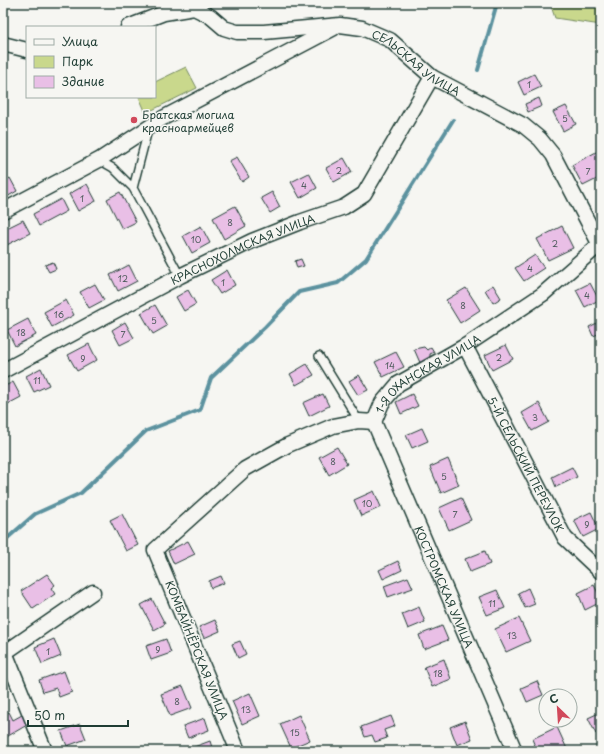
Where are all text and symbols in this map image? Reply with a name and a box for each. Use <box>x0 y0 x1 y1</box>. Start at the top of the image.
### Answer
street label: СЕЛЬСКАЯ УЛИЦА <box>369 25 464 99</box>
legend <box>26 26 156 98</box>
text: Улица <box>62 32 98 50</box>
text: Парк <box>62 52 94 70</box>
text: Здание <box>62 72 104 90</box>
house number: 1 <box>527 77 531 91</box>
place label: Братская могила красноармейцев <box>142 106 234 136</box>
house number: 5 <box>562 111 568 125</box>
marker: Братская могила красноармейцев <box>129 115 139 125</box>
house number: 2 <box>336 163 342 177</box>
house number: 7 <box>585 164 591 178</box>
house number: 4 <box>301 178 307 192</box>
house number: 1 <box>80 191 84 205</box>
street label: КРАСНОХОЛМСКАЯ УЛИЦА <box>167 209 317 288</box>
house number: 8 <box>227 215 233 229</box>
house number: 10 <box>191 232 202 246</box>
house number: 2 <box>552 236 558 250</box>
house number: 4 <box>527 261 533 275</box>
house number: 12 <box>118 271 128 285</box>
house number: 1 <box>221 275 225 289</box>
house number: 4 <box>584 288 590 302</box>
house number: 8 <box>460 298 466 312</box>
house number: 16 <box>54 307 64 321</box>
house number: 5 <box>151 313 157 327</box>
house number: 18 <box>16 325 26 339</box>
house number: 7 <box>120 327 126 341</box>
street label: 1-Я ОХАНСКАЯ УЛИЦА <box>370 329 484 415</box>
house number: 2 <box>496 350 502 364</box>
house number: 9 <box>80 351 86 365</box>
house number: 14 <box>385 358 395 372</box>
house number: 11 <box>33 373 41 387</box>
street label: 5-Й СЕЛЬСКИЙ ПЕРЕУЛОК <box>484 393 569 535</box>
house number: 3 <box>532 410 538 424</box>
house number: 8 <box>330 454 336 468</box>
house number: 5 <box>441 469 447 483</box>
house number: 10 <box>362 496 373 510</box>
house number: 7 <box>452 507 458 521</box>
house number: 9 <box>584 517 590 531</box>
street label: КОСТРОМСКАЯ УЛИЦА <box>411 523 479 651</box>
street label: КОМБАЙНЁРСКАЯ УЛИЦА <box>161 578 233 723</box>
house number: 11 <box>488 596 496 610</box>
house number: 13 <box>507 628 517 642</box>
house number: 9 <box>155 642 161 656</box>
house number: 1 <box>46 644 50 658</box>
house number: 18 <box>433 666 443 680</box>
north arrow <box>538 688 578 728</box>
text: С <box>546 689 561 708</box>
house number: 8 <box>174 694 180 708</box>
scale bar <box>28 702 128 728</box>
house number: 13 <box>241 702 251 716</box>
text: 50 m <box>34 706 65 724</box>
house number: 15 <box>290 725 300 739</box>

